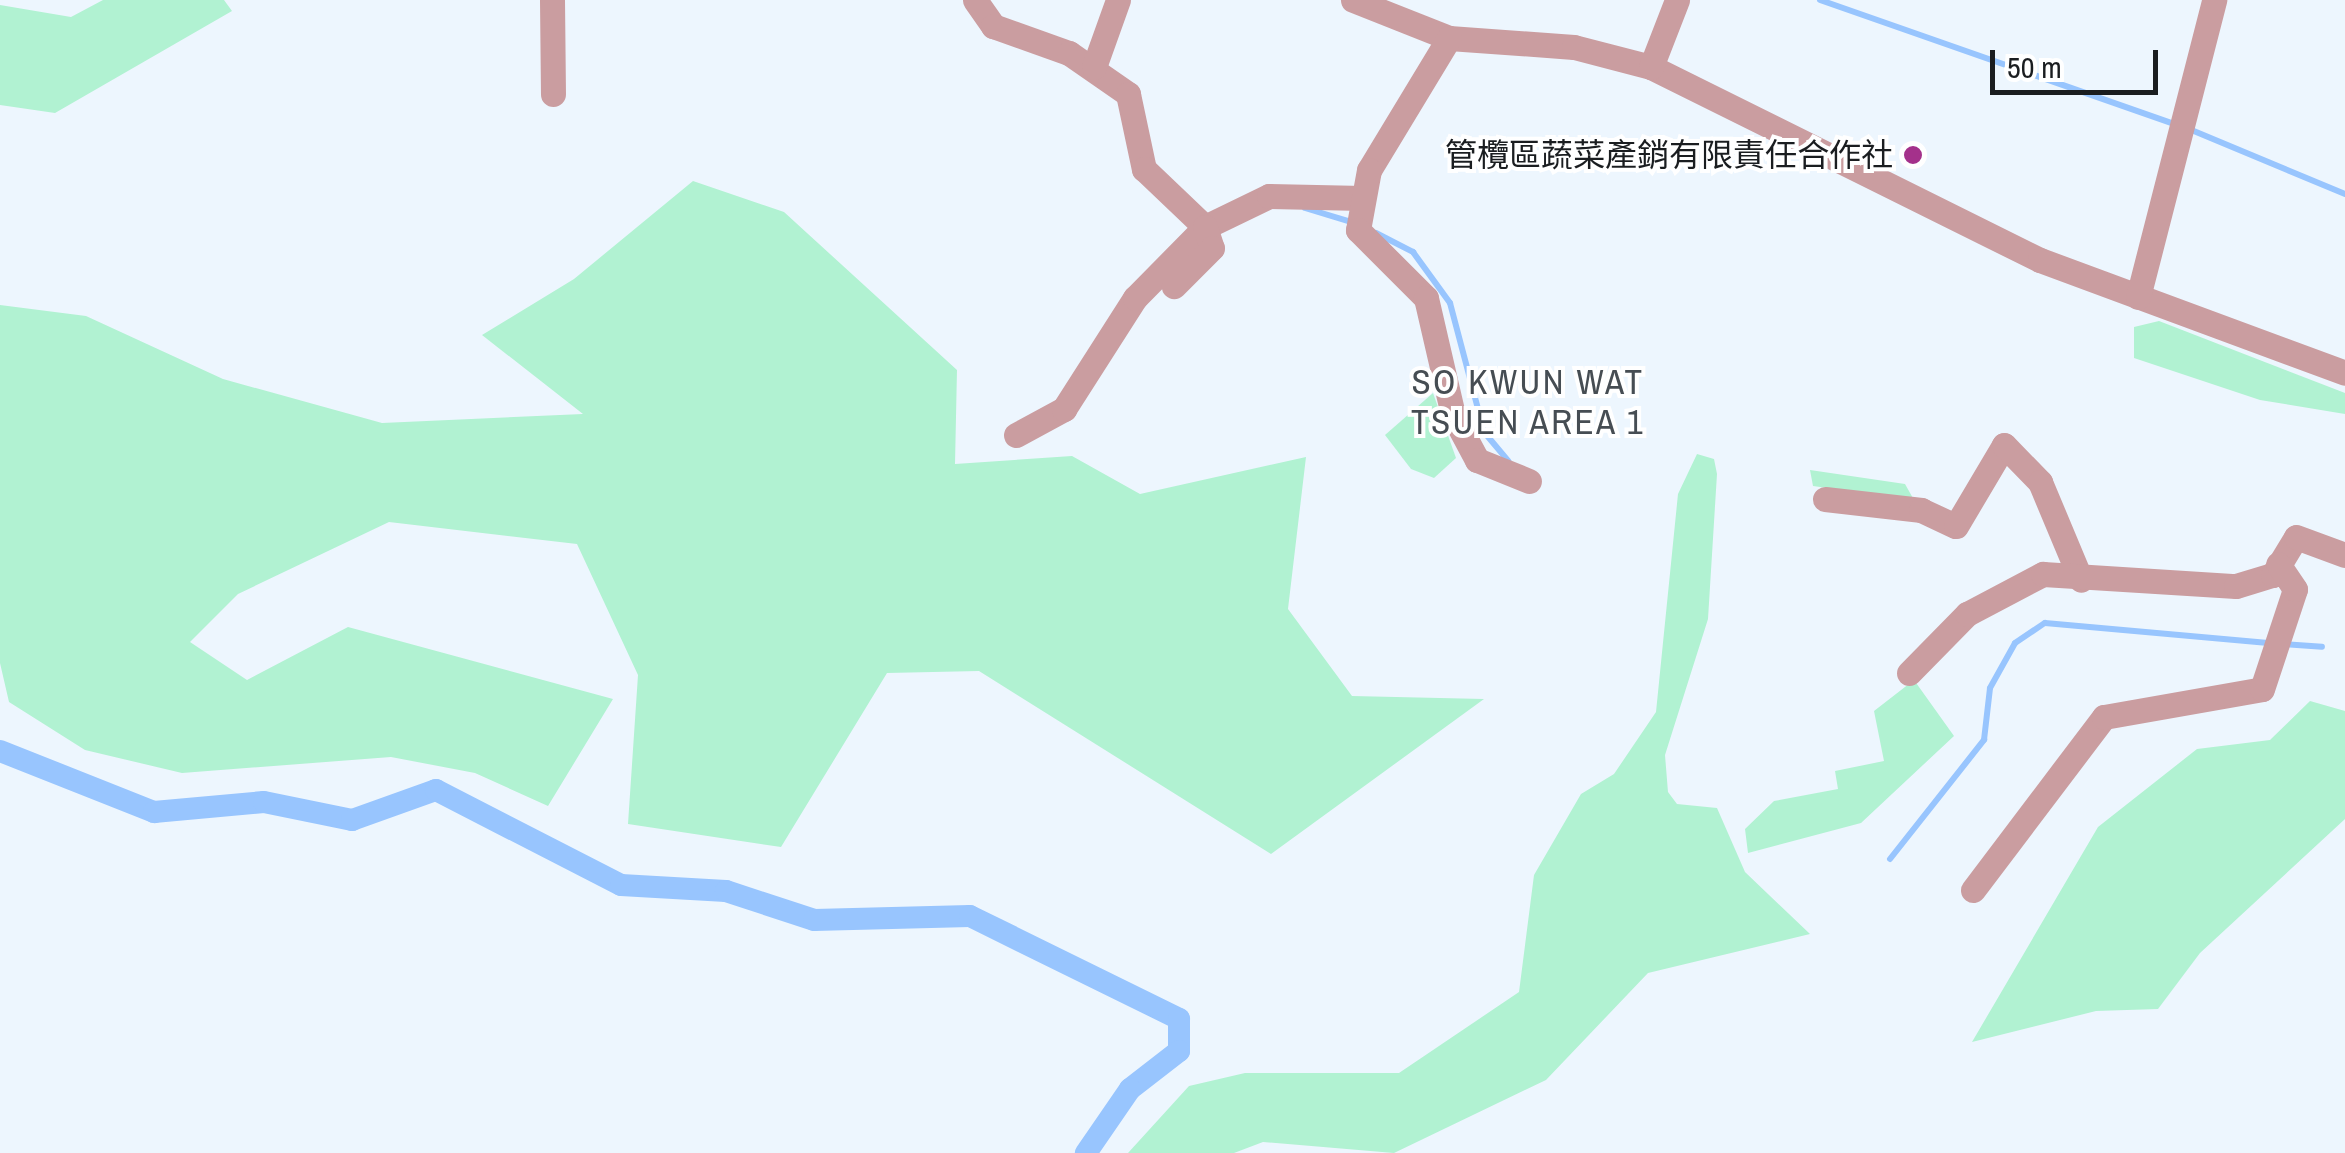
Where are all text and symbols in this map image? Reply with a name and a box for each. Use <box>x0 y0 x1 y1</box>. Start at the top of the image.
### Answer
scale bar <box>1995 30 2162 92</box>
text: 50 m <box>2007 47 2062 87</box>
place label: 管欖區蔬菜產銷有限責任合作社 <box>1445 136 1893 174</box>
marker: 管欖區蔬菜產銷有限責任合作社 <box>1902 144 1924 166</box>
district label: SO KWUN WAT TSUEN AREA 1 <box>1409 361 1647 443</box>

